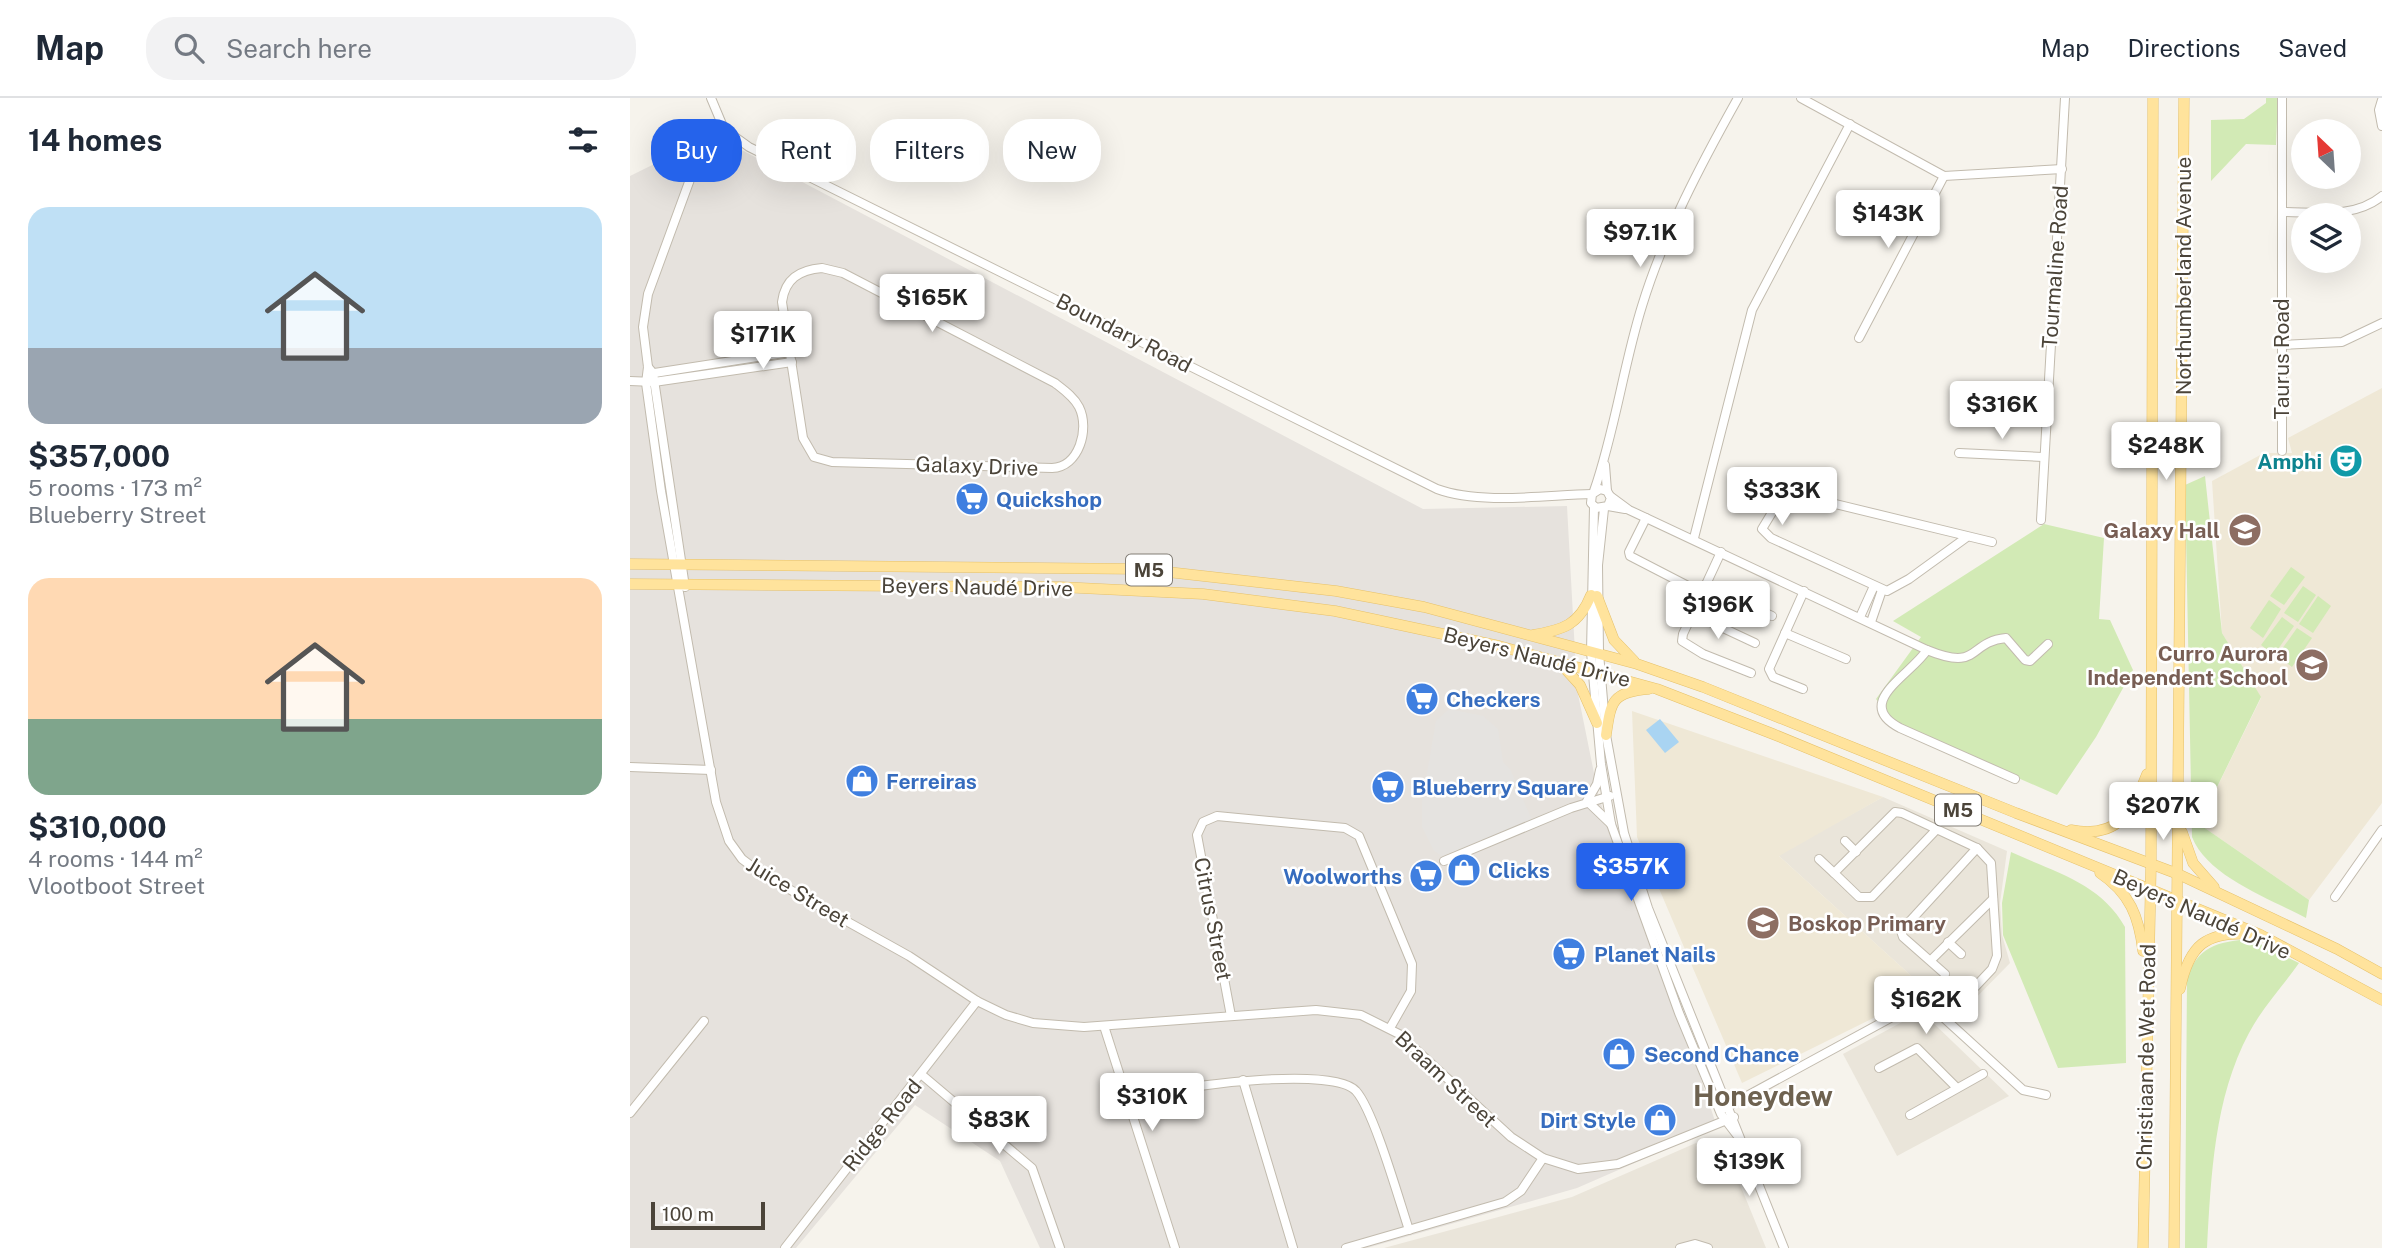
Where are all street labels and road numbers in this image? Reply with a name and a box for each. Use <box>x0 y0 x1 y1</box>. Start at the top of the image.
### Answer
street label: Northumberland Avenue <box>2171 157 2196 395</box>
street label: Tourmaline Road <box>2037 185 2073 349</box>
street label: Boundary Road <box>1052 288 1196 378</box>
street label: Taurus Road <box>2269 299 2294 419</box>
street label: Galaxy Drive <box>915 451 1039 481</box>
road number: M5 <box>1126 555 1172 586</box>
street label: Beyers Naudé Drive <box>881 573 1073 601</box>
street label: Beyers Naudé Drive <box>1441 622 1633 692</box>
road number: M5 <box>1935 794 1981 825</box>
street label: Juice Street <box>742 852 854 932</box>
street label: Citrus Street <box>1189 855 1237 983</box>
street label: Beyers Naudé Drive <box>2109 864 2295 964</box>
street label: Christiaan de Wet Road <box>2132 944 2160 1170</box>
street label: Braam Street <box>1390 1026 1502 1132</box>
street label: Ridge Road <box>837 1074 927 1176</box>

